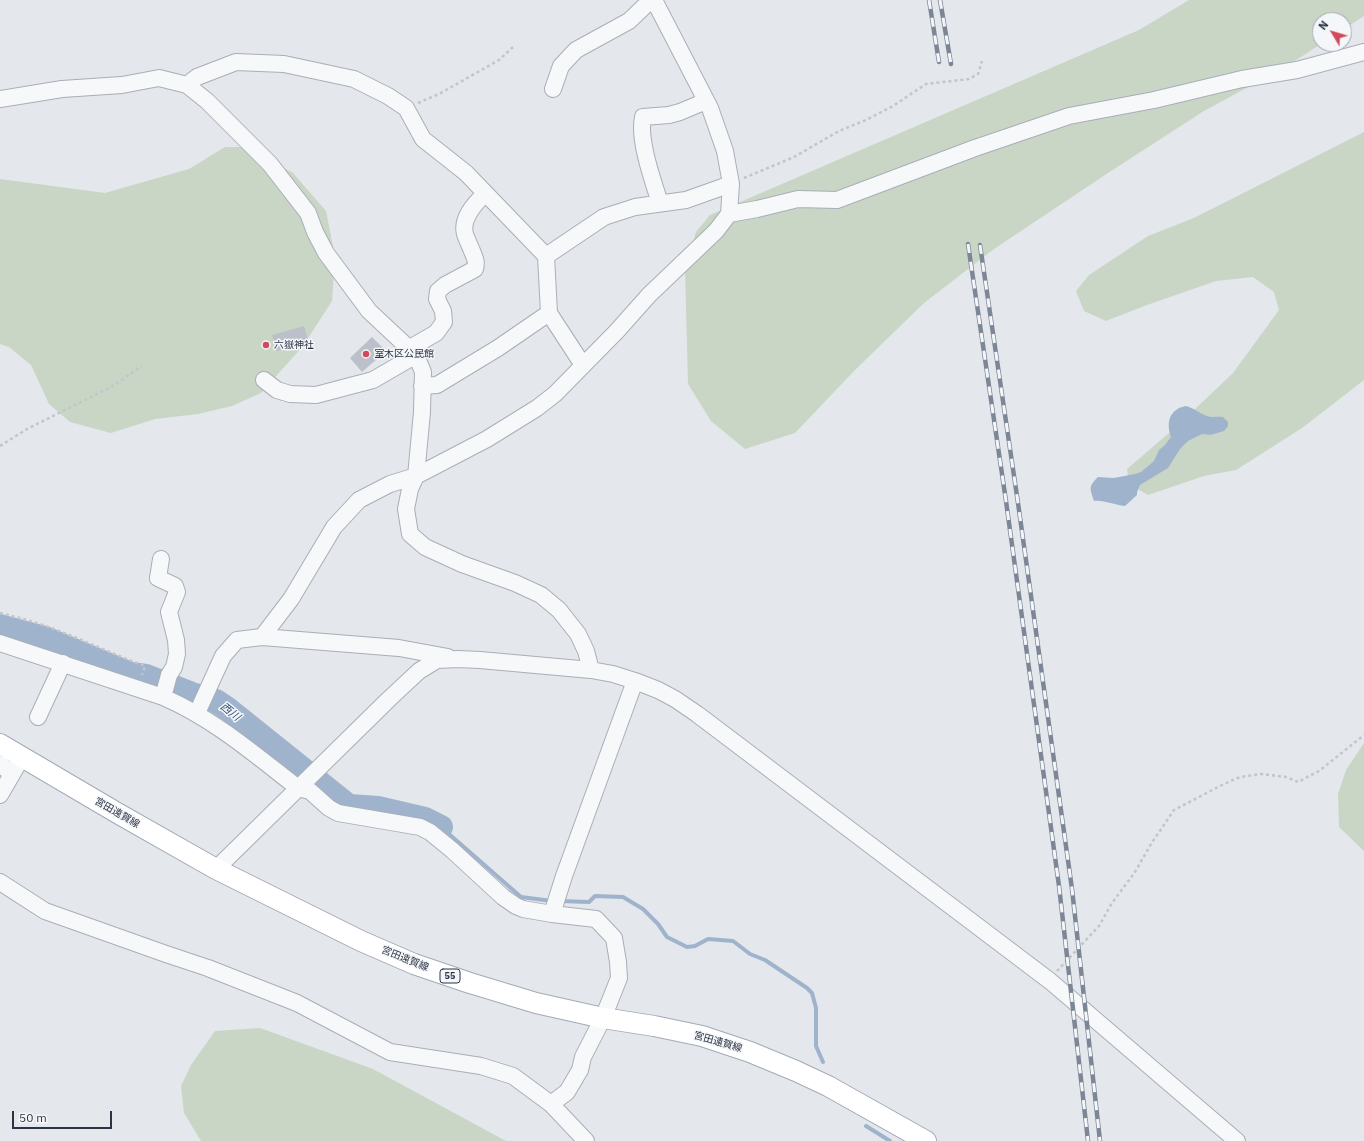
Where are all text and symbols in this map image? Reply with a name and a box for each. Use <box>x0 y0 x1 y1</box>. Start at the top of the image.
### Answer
north arrow <box>1312 12 1352 52</box>
text: N <box>1315 18 1331 33</box>
place label: 六嶽神社 <box>274 339 314 351</box>
marker: 六嶽神社 <box>261 340 271 350</box>
place label: 室木区公民館 <box>374 348 434 360</box>
marker: 室木区公民館 <box>361 349 371 359</box>
water label: 西川 <box>217 700 243 724</box>
street label: 宮田遠賀線 <box>92 795 142 831</box>
street label: 宮田遠賀線 <box>380 944 430 974</box>
road number: 55 <box>440 969 460 983</box>
street label: 宮田遠賀線 <box>692 1029 744 1055</box>
scale bar <box>14 1103 114 1129</box>
text: 50 m <box>19 1110 47 1125</box>

